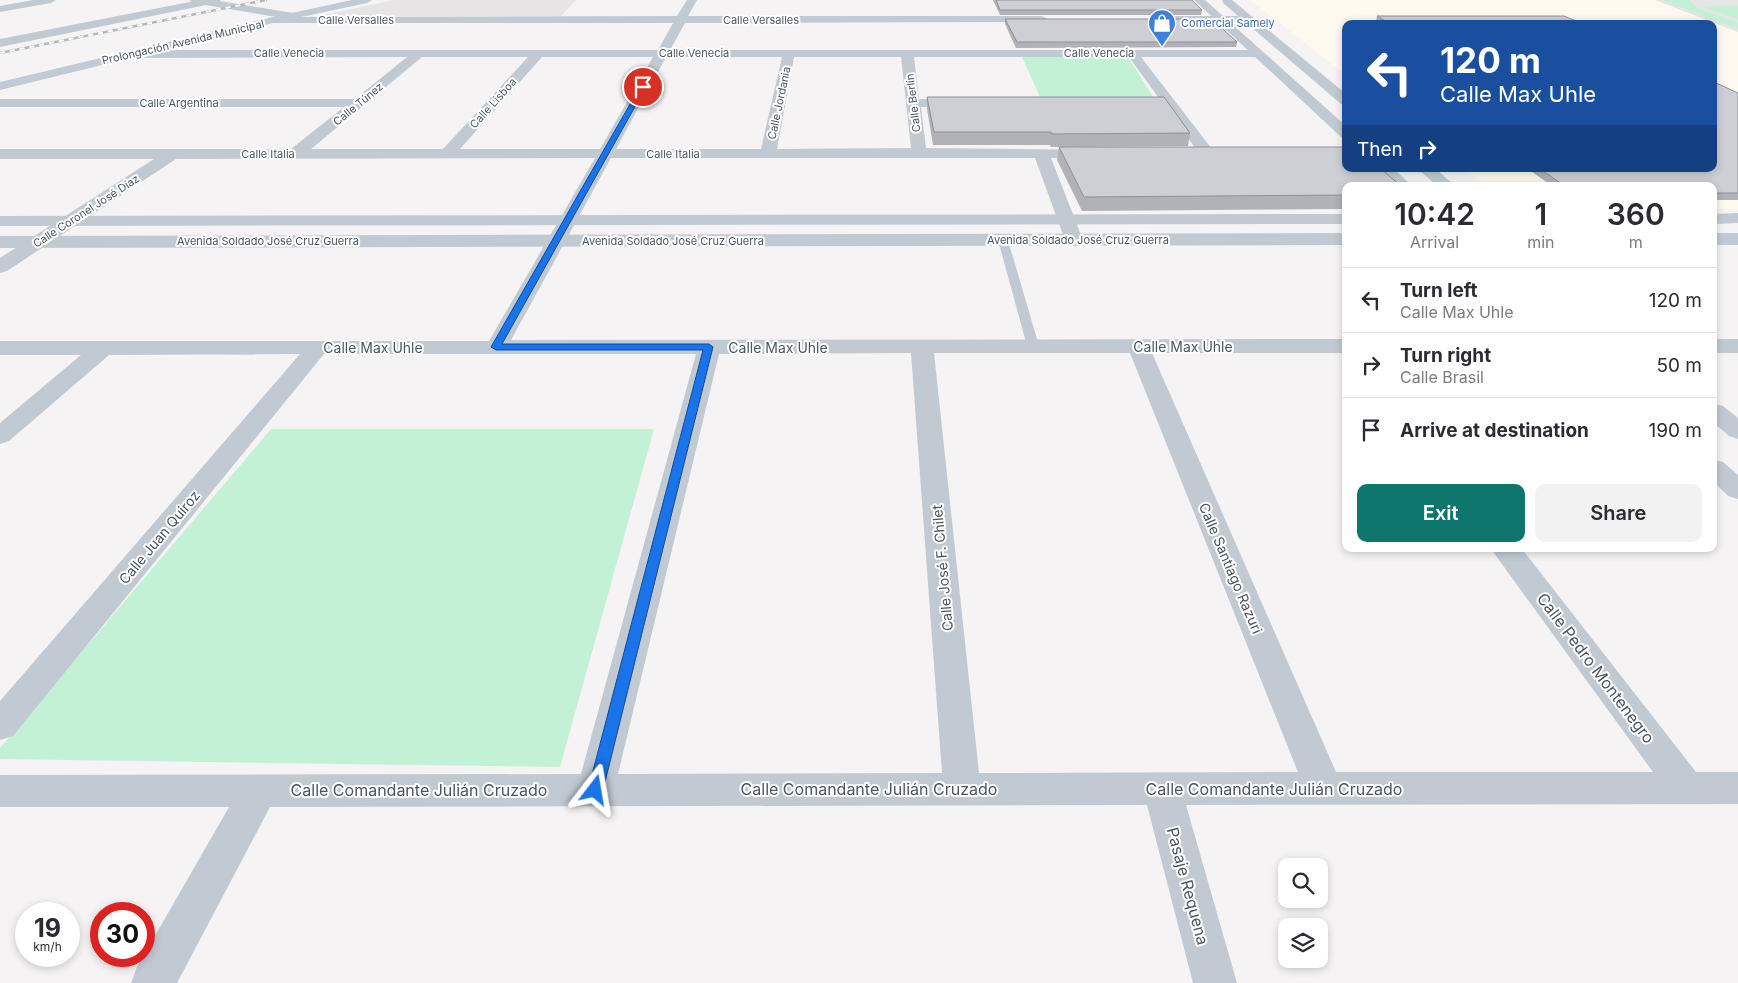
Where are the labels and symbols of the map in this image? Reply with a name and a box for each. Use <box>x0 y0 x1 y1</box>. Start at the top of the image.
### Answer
shop icon: Comercial Samely <box>1147 8 1177 47</box>
street label: Calle Versalles <box>318 13 394 27</box>
street label: Calle Versalles <box>723 13 799 27</box>
place label: Comercial Samely <box>1181 16 1275 30</box>
street label: Prolongación Avenida Municipal <box>101 17 265 67</box>
street label: Calle Venecia <box>254 46 324 60</box>
street label: Calle Venecia <box>659 46 729 60</box>
street label: Calle Venecia <box>1064 46 1134 60</box>
street label: Calle Jordania <box>764 65 794 141</box>
pin <box>622 66 664 108</box>
street label: Calle Berlín <box>902 73 924 133</box>
street label: Calle Lisboa <box>467 75 519 131</box>
street label: Calle Túnez <box>330 79 386 129</box>
street label: Calle Argentina <box>139 96 219 110</box>
street label: Calle Italia <box>241 147 295 161</box>
street label: Calle Italia <box>646 147 700 161</box>
street label: Calle Coronel José Díaz <box>30 171 142 251</box>
street label: Avenida Soldado José Cruz Guerra <box>987 233 1169 247</box>
street label: Avenida Soldado José Cruz Guerra <box>177 234 359 248</box>
street label: Avenida Soldado José Cruz Guerra <box>582 234 764 248</box>
street label: Calle Max Uhle <box>1133 338 1233 355</box>
street label: Calle Max Uhle <box>323 339 423 356</box>
street label: Calle Max Uhle <box>728 339 828 356</box>
street label: Calle Juan Quiroz <box>115 487 203 587</box>
street label: Calle Santiago Razuri <box>1196 500 1266 636</box>
street label: Calle José F. Chilet <box>928 504 956 632</box>
street label: Calle Pedro Montenegro <box>1533 589 1659 747</box>
position arrow <box>568 763 620 815</box>
street label: Calle Comandante Julián Cruzado <box>741 779 997 799</box>
street label: Calle Comandante Julián Cruzado <box>1146 779 1402 799</box>
street label: Calle Comandante Julián Cruzado <box>291 780 547 800</box>
street label: Pasaje Requena <box>1163 825 1213 947</box>
speed limit sign: 30 <box>90 902 155 967</box>

